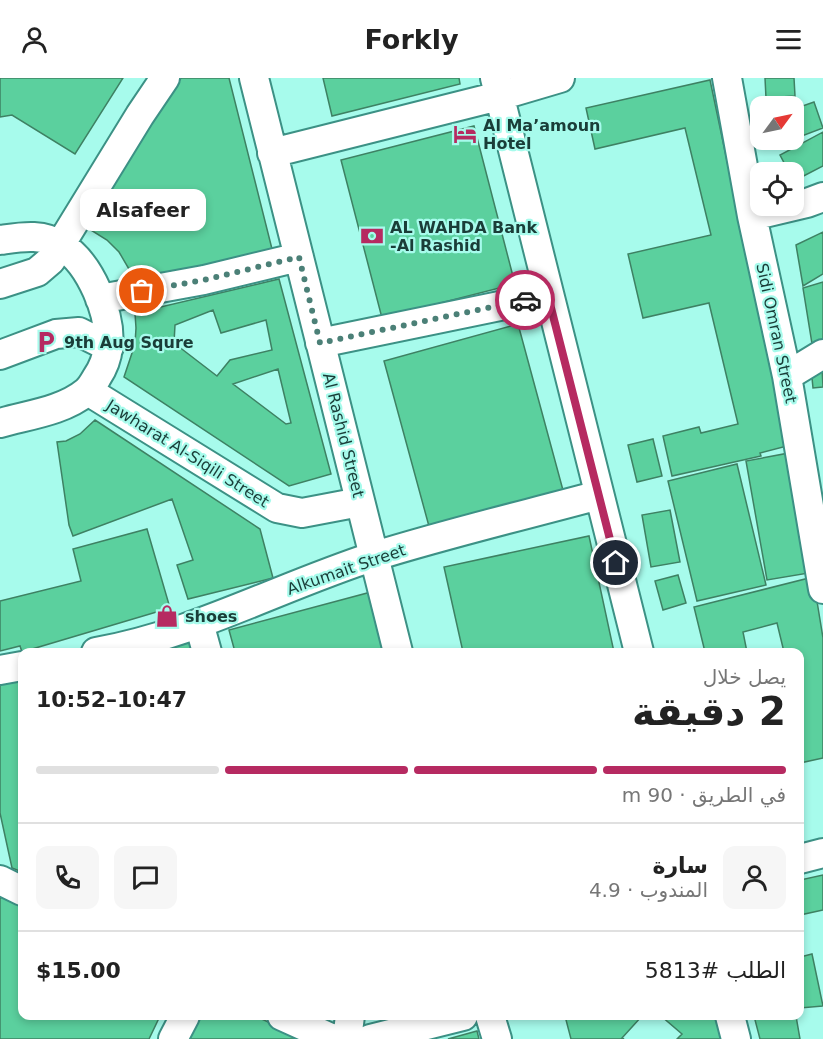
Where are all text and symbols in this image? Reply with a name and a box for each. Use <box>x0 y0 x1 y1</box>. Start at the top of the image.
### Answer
icon: person <box>18 23 51 56</box>
icon: menu <box>772 23 805 56</box>
text: Forkly <box>364 24 459 55</box>
north arrow <box>750 96 804 150</box>
map controls <box>750 96 804 216</box>
place label: Al Ma’amoun Hotel <box>483 116 600 153</box>
hotel icon: Al Ma’amoun Hotel <box>452 121 478 147</box>
button: locate <box>750 162 804 216</box>
callout: Alsafeer <box>79 189 205 231</box>
text: Alsafeer <box>96 198 190 222</box>
place label: AL WAHDA Bank -Al Rashid <box>390 218 537 255</box>
bank icon: AL WAHDA Bank -Al Rashid <box>359 223 385 249</box>
street label: Sidi Omran Street <box>752 261 801 405</box>
pin <box>116 265 167 316</box>
courier <box>495 270 555 330</box>
icon: bag <box>125 274 158 307</box>
icon: car <box>509 284 542 317</box>
parking icon: 9th Aug Squre <box>33 329 59 355</box>
place label: 9th Aug Squre <box>64 333 194 352</box>
street label: Al Rashid Street <box>319 371 368 499</box>
street label: Jawharat Al-Siqili Street <box>102 395 273 511</box>
pin <box>590 537 641 588</box>
street label: Alkumait Street <box>284 540 408 599</box>
icon: home <box>599 546 632 579</box>
shop icon: shoes <box>154 603 180 629</box>
place label: shoes <box>185 607 237 626</box>
text: يصل خلال <box>703 665 786 689</box>
text: 10:47–10:52 <box>36 687 187 712</box>
text: 2 دقيقة <box>632 689 786 734</box>
text: في الطريق · 90 m <box>622 783 786 807</box>
button: phone <box>36 846 99 909</box>
button: chat <box>114 846 177 909</box>
button: person <box>723 846 786 909</box>
text: سارة <box>652 853 708 878</box>
text: المندوب · 4.9 <box>589 878 708 902</box>
text: $15.00 <box>36 958 121 983</box>
text: الطلب #5813 <box>645 958 786 983</box>

